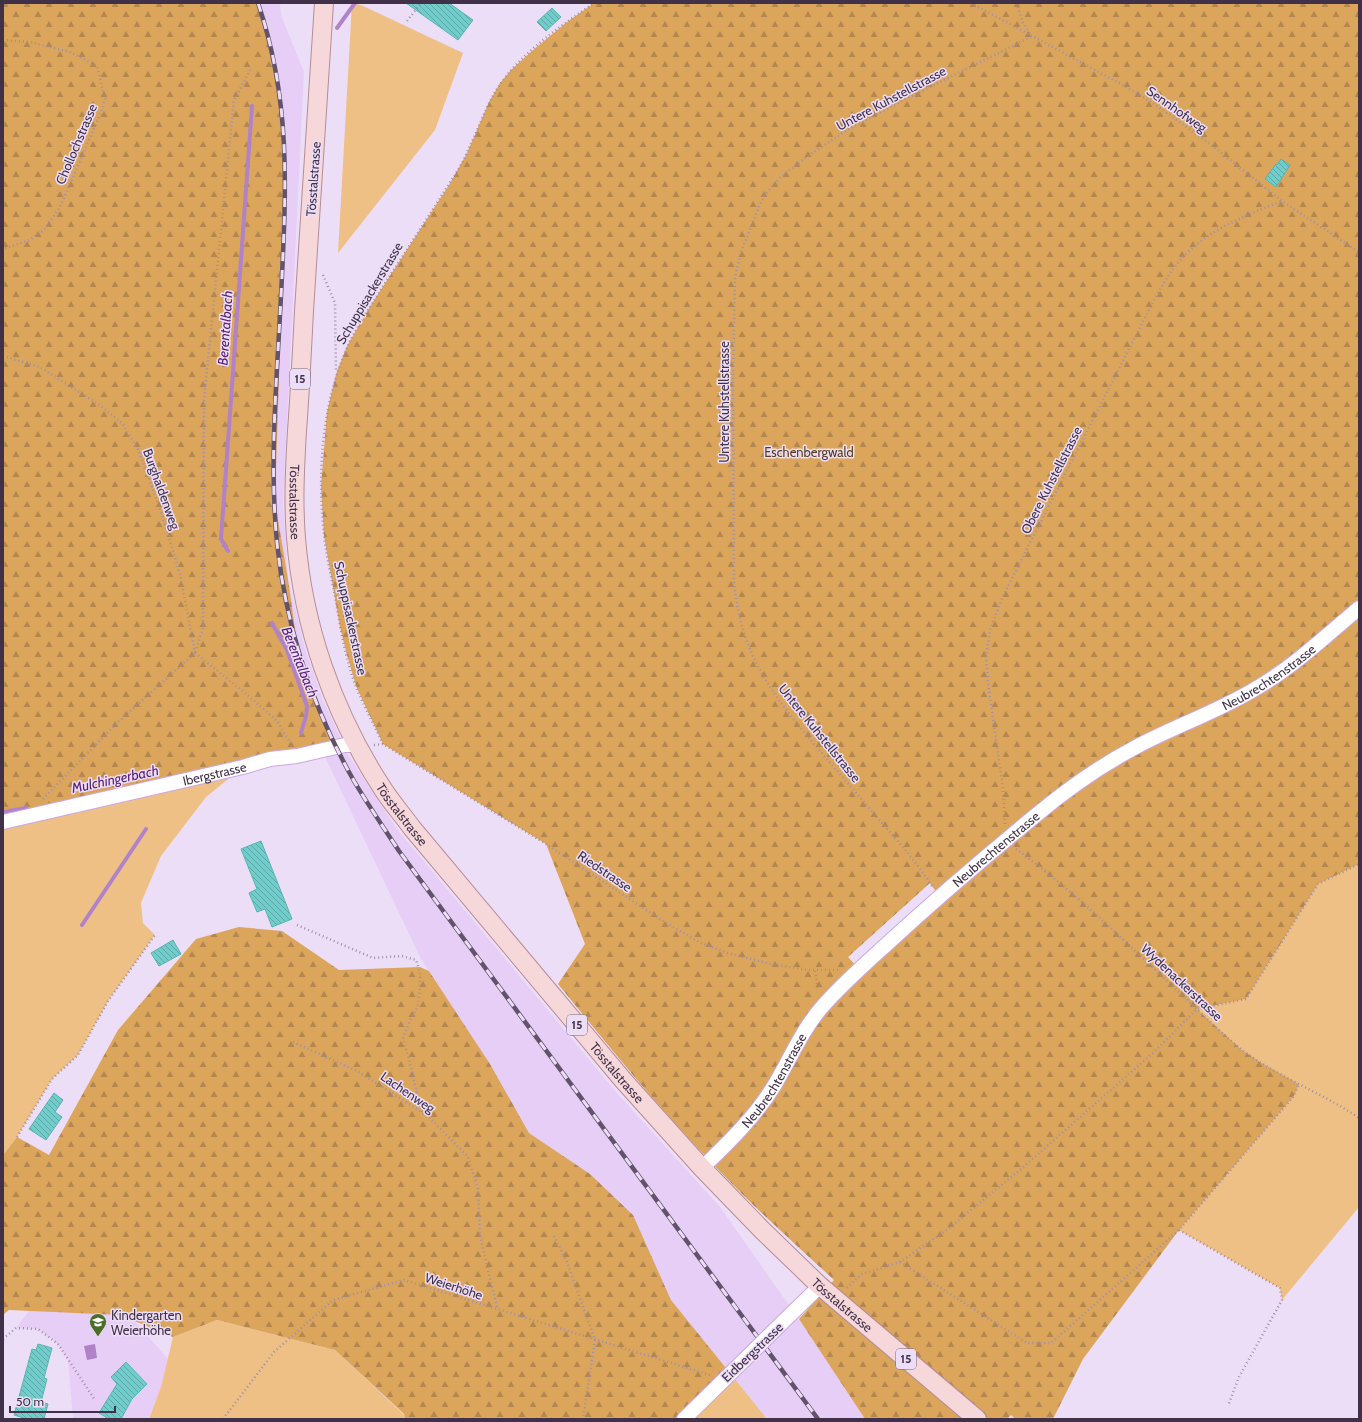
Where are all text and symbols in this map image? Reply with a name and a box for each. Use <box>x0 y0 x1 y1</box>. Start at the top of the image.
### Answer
street label: Untere Kuhstellstrasse <box>834 62 949 134</box>
street label: Sennhofweg <box>1144 82 1211 136</box>
street label: Chollochstrasse <box>52 101 100 187</box>
street label: Tösstalstrasse <box>302 141 324 217</box>
street label: Schuppisackerstrasse <box>332 239 406 347</box>
water label: Berentalbach <box>213 290 237 366</box>
street label: Untere Kuhstellstrasse <box>716 341 732 463</box>
road number: 15 <box>290 369 310 389</box>
street label: Obere Kuhstellstrasse <box>1017 423 1085 536</box>
park label: Eschenbergwald <box>764 444 854 460</box>
street label: Burghaldenweg <box>140 446 184 532</box>
street label: Tösstalstrasse <box>286 464 304 541</box>
street label: Schuppisackerstrasse <box>331 560 371 677</box>
water label: Berentalbach <box>278 624 322 700</box>
street label: Neubrechtenstrasse <box>1219 640 1319 714</box>
street label: Untere Kuhstellstrasse <box>775 681 865 786</box>
street label: Ibergstrasse <box>181 758 248 789</box>
water label: Mulchingerbach <box>69 761 160 797</box>
street label: Tösstalstrasse <box>373 780 432 849</box>
street label: Neubrechtenstrasse <box>949 808 1043 890</box>
street label: Riedstrasse <box>575 847 635 895</box>
street label: Wydenackerstrasse <box>1138 940 1226 1024</box>
road number: 15 <box>567 1015 587 1035</box>
street label: Neubrechtenstrasse <box>738 1030 810 1131</box>
street label: Tösstalstrasse <box>587 1039 648 1106</box>
street label: Lachenweg <box>378 1068 439 1116</box>
street label: Weierhöhe <box>423 1269 485 1303</box>
street label: Tösstalstrasse <box>808 1274 876 1335</box>
place label: Kindergarten Weierhöhe <box>111 1307 182 1338</box>
school or university icon: Kindergarten Weierhöhe <box>88 1312 108 1337</box>
street label: Eidbergstrasse <box>718 1318 786 1385</box>
road number: 15 <box>896 1349 916 1369</box>
scale bar <box>10 1388 115 1414</box>
text: 50 m <box>16 1394 44 1409</box>

